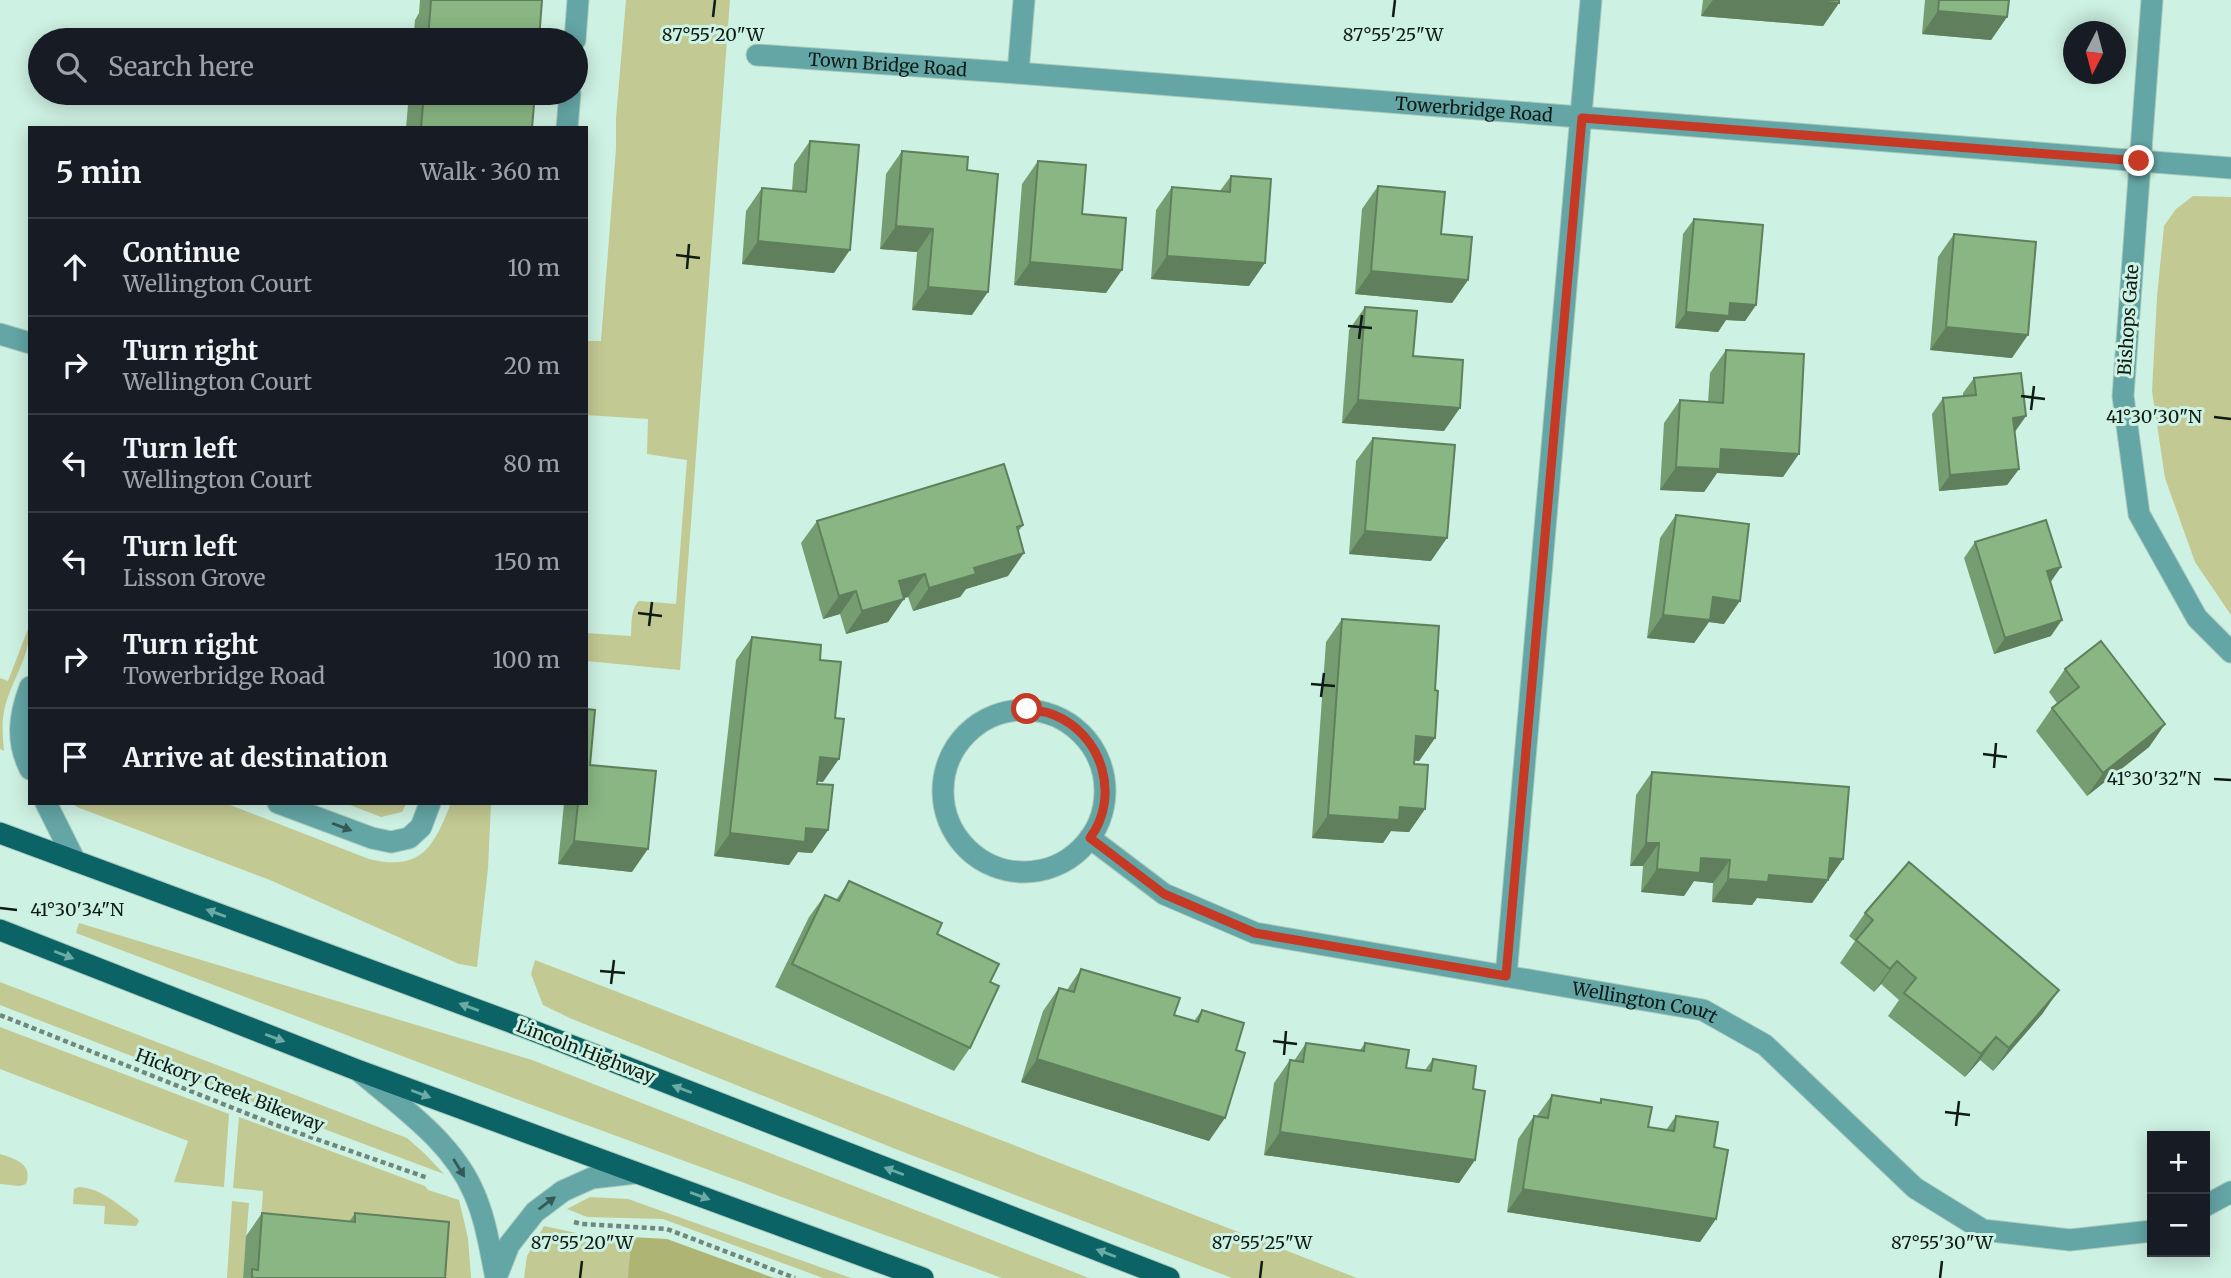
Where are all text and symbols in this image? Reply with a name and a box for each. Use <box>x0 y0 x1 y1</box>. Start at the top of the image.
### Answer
north arrow <box>2063 21 2126 84</box>
text: 87°55'20"W <box>662 23 765 46</box>
text: 87°55'25"W <box>1343 23 1444 46</box>
search box <box>28 28 588 105</box>
street label: Town Bridge Road <box>808 47 968 81</box>
icon: search <box>52 48 90 86</box>
text: Search here <box>108 50 254 83</box>
street label: Towerbridge Road <box>1394 91 1554 126</box>
route end <box>2123 145 2154 176</box>
text: 5 min <box>56 153 141 191</box>
text: Walk · 360 m <box>420 157 560 186</box>
text: Continue <box>123 236 240 269</box>
icon: ahead <box>56 248 94 286</box>
text: 10 m <box>507 253 560 282</box>
street label: Bishops Gate <box>2113 264 2143 376</box>
text: Wellington Court <box>123 269 312 298</box>
text: Turn right <box>123 334 258 367</box>
icon: right <box>56 346 94 384</box>
text: 20 m <box>504 351 560 380</box>
text: Wellington Court <box>123 367 312 396</box>
text: 41°30'30"N <box>2106 405 2202 428</box>
text: Turn left <box>123 432 237 465</box>
icon: left <box>56 444 94 482</box>
text: 80 m <box>503 449 560 478</box>
text: Wellington Court <box>123 465 312 494</box>
text: Turn left <box>123 530 237 563</box>
icon: left <box>56 542 94 580</box>
text: 150 m <box>494 547 560 576</box>
text: Lisson Grove <box>123 563 265 592</box>
text: Turn right <box>123 628 258 661</box>
icon: right <box>56 640 94 678</box>
text: 100 m <box>492 645 560 674</box>
text: Towerbridge Road <box>123 661 325 690</box>
route start <box>1011 693 1042 724</box>
icon: arrive <box>56 738 94 776</box>
text: Arrive at destination <box>123 741 388 774</box>
text: 41°30'32"N <box>2107 767 2201 790</box>
one-way arrow <box>332 822 353 833</box>
text: 41°30'34"N <box>30 898 124 921</box>
one-way arrow <box>205 907 226 918</box>
one-way arrow <box>53 950 74 961</box>
street label: Wellington Court <box>1570 976 1722 1028</box>
one-way arrow <box>459 1001 480 1012</box>
street label: Lincoln Highway <box>513 1014 659 1088</box>
one-way arrow <box>265 1032 286 1043</box>
street label: Hickory Creek Bikeway <box>132 1043 328 1137</box>
one-way arrow <box>671 1083 692 1094</box>
one-way arrow <box>410 1089 431 1100</box>
map controls <box>2147 1131 2210 1257</box>
button: + <box>2147 1131 2210 1194</box>
one-way arrow <box>452 1158 465 1177</box>
one-way arrow <box>883 1165 904 1176</box>
one-way arrow <box>690 1191 711 1202</box>
button: − <box>2147 1194 2210 1257</box>
one-way arrow <box>538 1196 556 1210</box>
text: 87°55'20"W <box>531 1231 634 1254</box>
text: 87°55'25"W <box>1212 1231 1313 1254</box>
text: 87°55'30"W <box>1891 1231 1994 1254</box>
one-way arrow <box>1095 1248 1116 1259</box>

